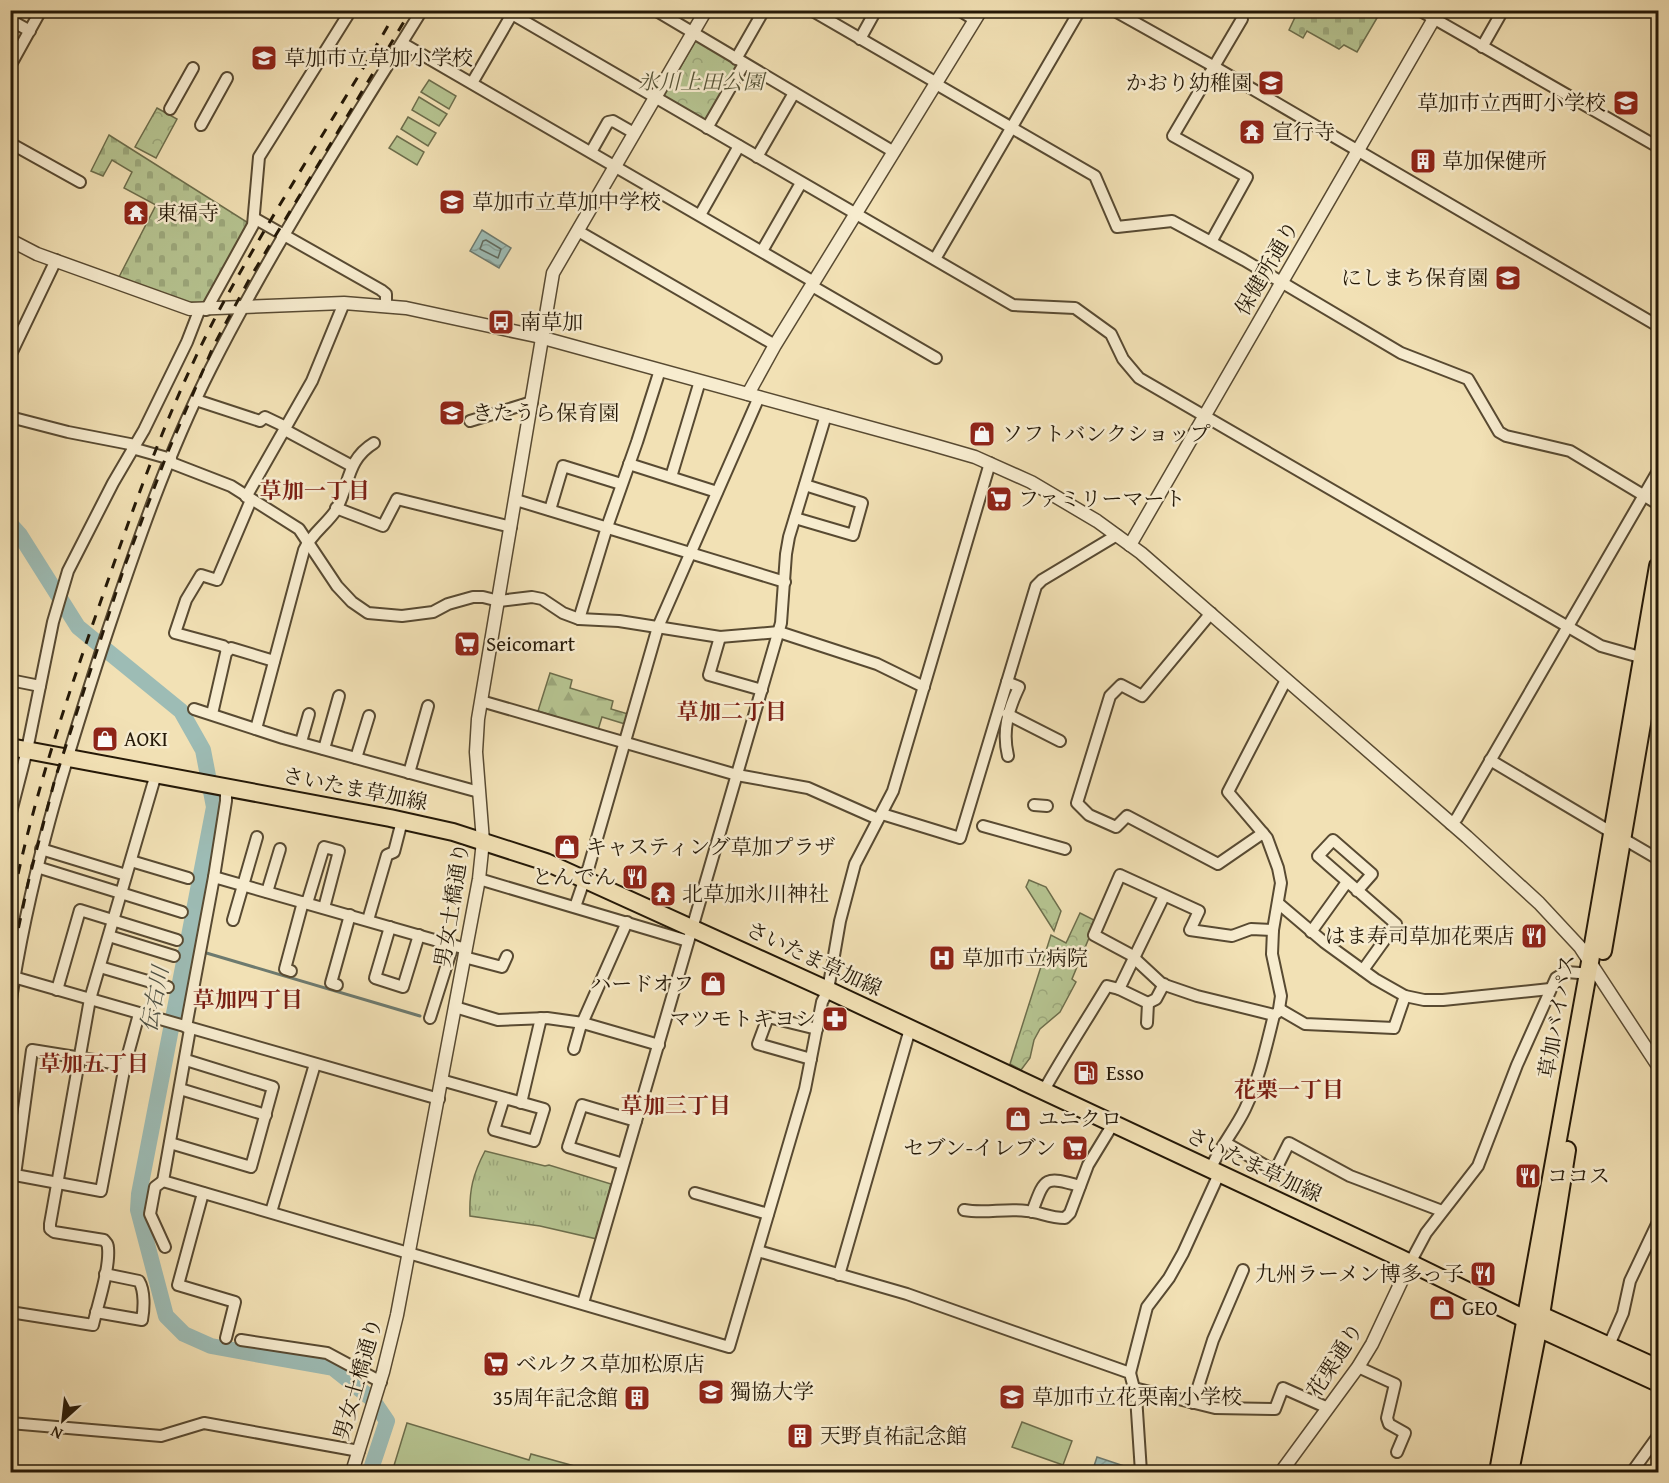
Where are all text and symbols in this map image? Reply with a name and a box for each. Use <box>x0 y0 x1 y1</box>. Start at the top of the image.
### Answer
place label: 草加市立草加小学校 <box>284 42 473 73</box>
school or university icon: 草加市立草加小学校 <box>249 43 279 73</box>
park label: 氷川上田公園 <box>638 66 767 97</box>
place label: かおり幼稚園 <box>1126 67 1252 98</box>
school or university icon: かおり幼稚園 <box>1256 68 1286 98</box>
place label: 草加市立西町小学校 <box>1417 87 1606 118</box>
school or university icon: 草加市立西町小学校 <box>1611 88 1641 118</box>
place label: 宣行寺 <box>1272 116 1335 147</box>
temple icon: 宣行寺 <box>1237 117 1267 147</box>
place label: 草加保健所 <box>1442 145 1547 176</box>
building icon: 草加保健所 <box>1408 146 1438 176</box>
place label: 草加市立草加中学校 <box>472 186 661 217</box>
school or university icon: 草加市立草加中学校 <box>437 187 467 217</box>
place label: 東福寺 <box>156 197 219 228</box>
temple icon: 東福寺 <box>121 198 151 228</box>
street label: 保健所通り <box>1227 215 1306 321</box>
place label: にしまち保育園 <box>1341 262 1488 293</box>
school or university icon: にしまち保育園 <box>1493 263 1523 293</box>
place label: 南草加 <box>520 306 583 337</box>
bus stop icon: 南草加 <box>486 307 516 337</box>
place label: きたうら保育園 <box>472 397 619 428</box>
school or university icon: きたうら保育園 <box>437 398 467 428</box>
place label: ソフトバンクショップ <box>1002 418 1211 449</box>
shop icon: ソフトバンクショップ <box>967 419 997 449</box>
district label: 草加一丁目 <box>260 474 370 506</box>
place label: ファミリーマート <box>1018 483 1186 514</box>
supermarket icon: ファミリーマート <box>984 484 1014 514</box>
place label: Seicomart <box>486 628 576 659</box>
supermarket icon: Seicomart <box>452 629 482 659</box>
district label: 草加二丁目 <box>677 695 787 727</box>
place label: AOKI <box>124 723 168 754</box>
shop icon: AOKI <box>90 724 120 754</box>
street label: さいたま草加線 <box>280 759 430 818</box>
place label: キャスティング草加プラザ <box>586 831 835 862</box>
shop icon: キャスティング草加プラザ <box>552 832 582 862</box>
street label: 男女土橋通り <box>426 840 477 970</box>
place label: とんでん <box>532 861 616 892</box>
restaurant icon: とんでん <box>620 862 650 892</box>
place label: 北草加氷川神社 <box>682 878 829 909</box>
temple icon: 北草加氷川神社 <box>648 879 678 909</box>
street label: さいたま草加線 <box>741 913 887 1004</box>
place label: はま寿司草加花栗店 <box>1325 920 1514 951</box>
restaurant icon: はま寿司草加花栗店 <box>1519 921 1549 951</box>
place label: 草加市立病院 <box>962 942 1088 973</box>
hospital icon: 草加市立病院 <box>927 943 957 973</box>
street label: 草加バイパス <box>1530 951 1583 1080</box>
water label: 伝右川 <box>132 962 176 1034</box>
place label: ハードオフ <box>590 968 694 999</box>
shop icon: ハードオフ <box>698 969 728 999</box>
district label: 草加四丁目 <box>193 983 303 1015</box>
place label: マツモトキヨシ <box>670 1003 816 1034</box>
pharmacy icon: マツモトキヨシ <box>820 1004 850 1034</box>
district label: 草加五丁目 <box>39 1047 149 1079</box>
place label: Esso <box>1106 1057 1144 1088</box>
fuel station icon: Esso <box>1071 1058 1101 1088</box>
district label: 花栗一丁目 <box>1234 1073 1344 1105</box>
district label: 草加三丁目 <box>621 1089 731 1121</box>
place label: ユニクロ <box>1038 1103 1122 1134</box>
shop icon: ユニクロ <box>1003 1104 1033 1134</box>
street label: さいたま草加線 <box>1181 1119 1327 1210</box>
place label: セブン-イレブン <box>903 1132 1056 1163</box>
supermarket icon: セブン-イレブン <box>1060 1133 1090 1163</box>
place label: ココス <box>1547 1160 1610 1191</box>
restaurant icon: ココス <box>1513 1161 1543 1191</box>
place label: 九州ラーメン博多っ子 <box>1255 1258 1464 1289</box>
restaurant icon: 九州ラーメン博多っ子 <box>1468 1259 1498 1289</box>
place label: GEO <box>1462 1292 1498 1323</box>
shop icon: GEO <box>1427 1293 1457 1323</box>
street label: 男女土橋通り <box>325 1314 390 1444</box>
street label: 花栗通り <box>1299 1316 1370 1403</box>
place label: ベルクス草加松原店 <box>516 1348 704 1379</box>
supermarket icon: ベルクス草加松原店 <box>481 1349 511 1379</box>
place label: 獨協大学 <box>730 1376 814 1407</box>
school or university icon: 獨協大学 <box>696 1377 726 1407</box>
place label: 草加市立花栗南小学校 <box>1032 1381 1242 1412</box>
place label: 35周年記念館 <box>493 1382 618 1413</box>
school or university icon: 草加市立花栗南小学校 <box>997 1382 1027 1412</box>
building icon: 35周年記念館 <box>622 1383 652 1413</box>
north arrow <box>33 1390 93 1450</box>
text: N <box>46 1420 66 1446</box>
place label: 天野貞祐記念館 <box>820 1420 967 1451</box>
building icon: 天野貞祐記念館 <box>785 1421 815 1451</box>

